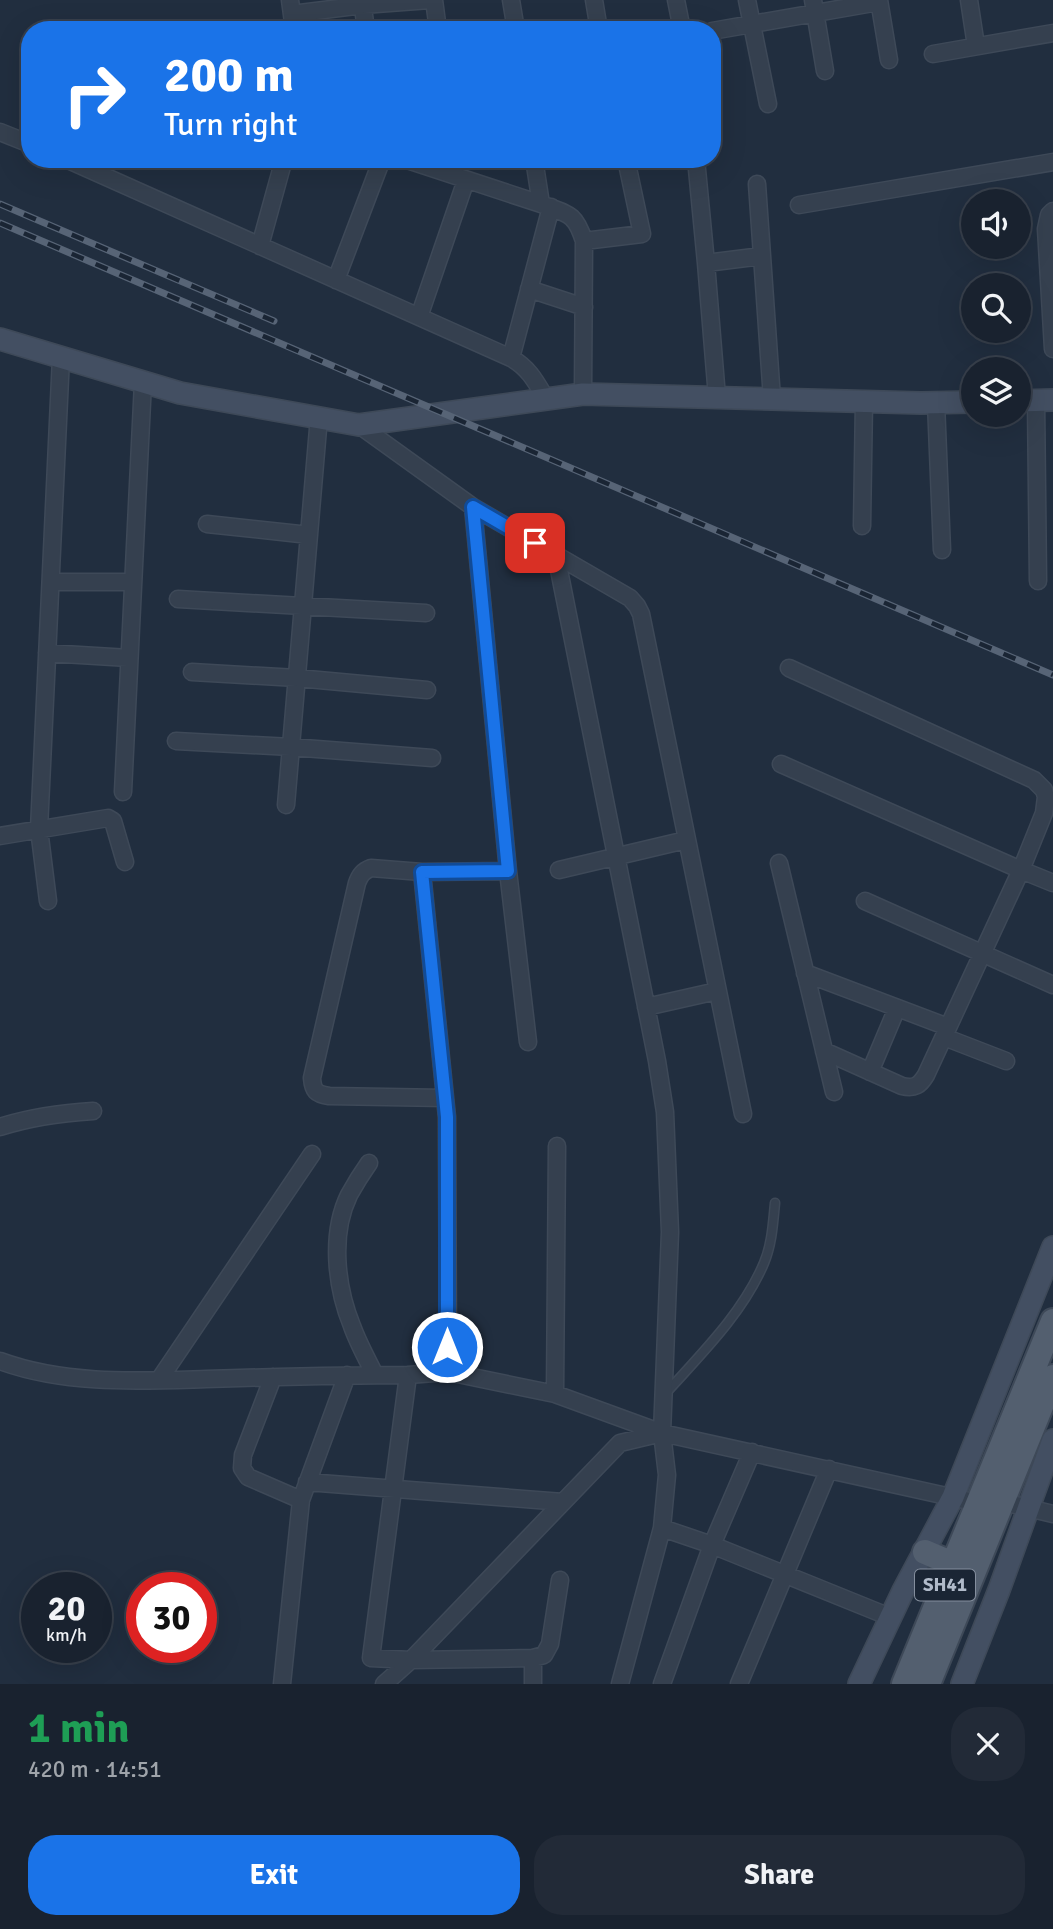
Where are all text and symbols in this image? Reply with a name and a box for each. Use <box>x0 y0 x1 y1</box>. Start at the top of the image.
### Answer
text: 200 m <box>164 45 294 105</box>
icon: right <box>49 49 140 140</box>
text: Turn right <box>164 105 297 144</box>
map controls <box>961 189 1031 427</box>
button: sound <box>961 189 1031 259</box>
button: search <box>961 273 1031 343</box>
button: layers <box>961 357 1031 427</box>
pin <box>505 513 565 573</box>
icon: arrive <box>516 524 554 562</box>
position arrow <box>410 1310 484 1384</box>
road number: SH41 <box>915 1569 975 1600</box>
speed limit sign: 30 <box>126 1572 217 1663</box>
text: 20 <box>48 1587 85 1630</box>
text: km/h <box>46 1624 87 1646</box>
text: 1 min <box>28 1703 129 1754</box>
button: close <box>951 1707 1025 1781</box>
text: 420 m · 14:51 <box>28 1755 162 1784</box>
button: Exit <box>28 1835 520 1915</box>
button: Share <box>534 1835 1025 1915</box>

